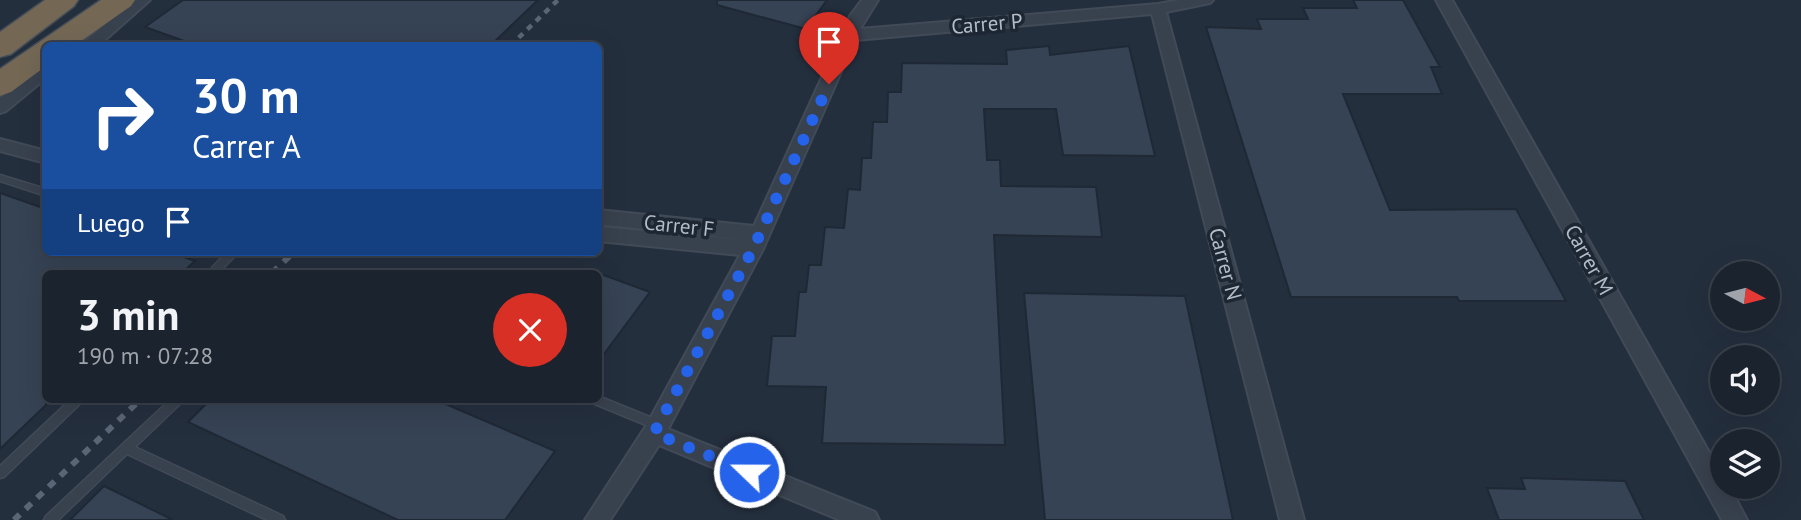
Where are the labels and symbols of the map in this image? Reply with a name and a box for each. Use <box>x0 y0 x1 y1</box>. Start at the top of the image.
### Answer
street label: Carrer P <box>950 7 1024 40</box>
pin <box>799 12.0 859 84</box>
street label: Carrer F <box>643 208 716 243</box>
street label: Carrer M <box>1559 220 1620 300</box>
street label: Carrer N <box>1203 225 1248 303</box>
north arrow <box>1710 261 1780 331</box>
position arrow <box>712 435 786 509</box>

